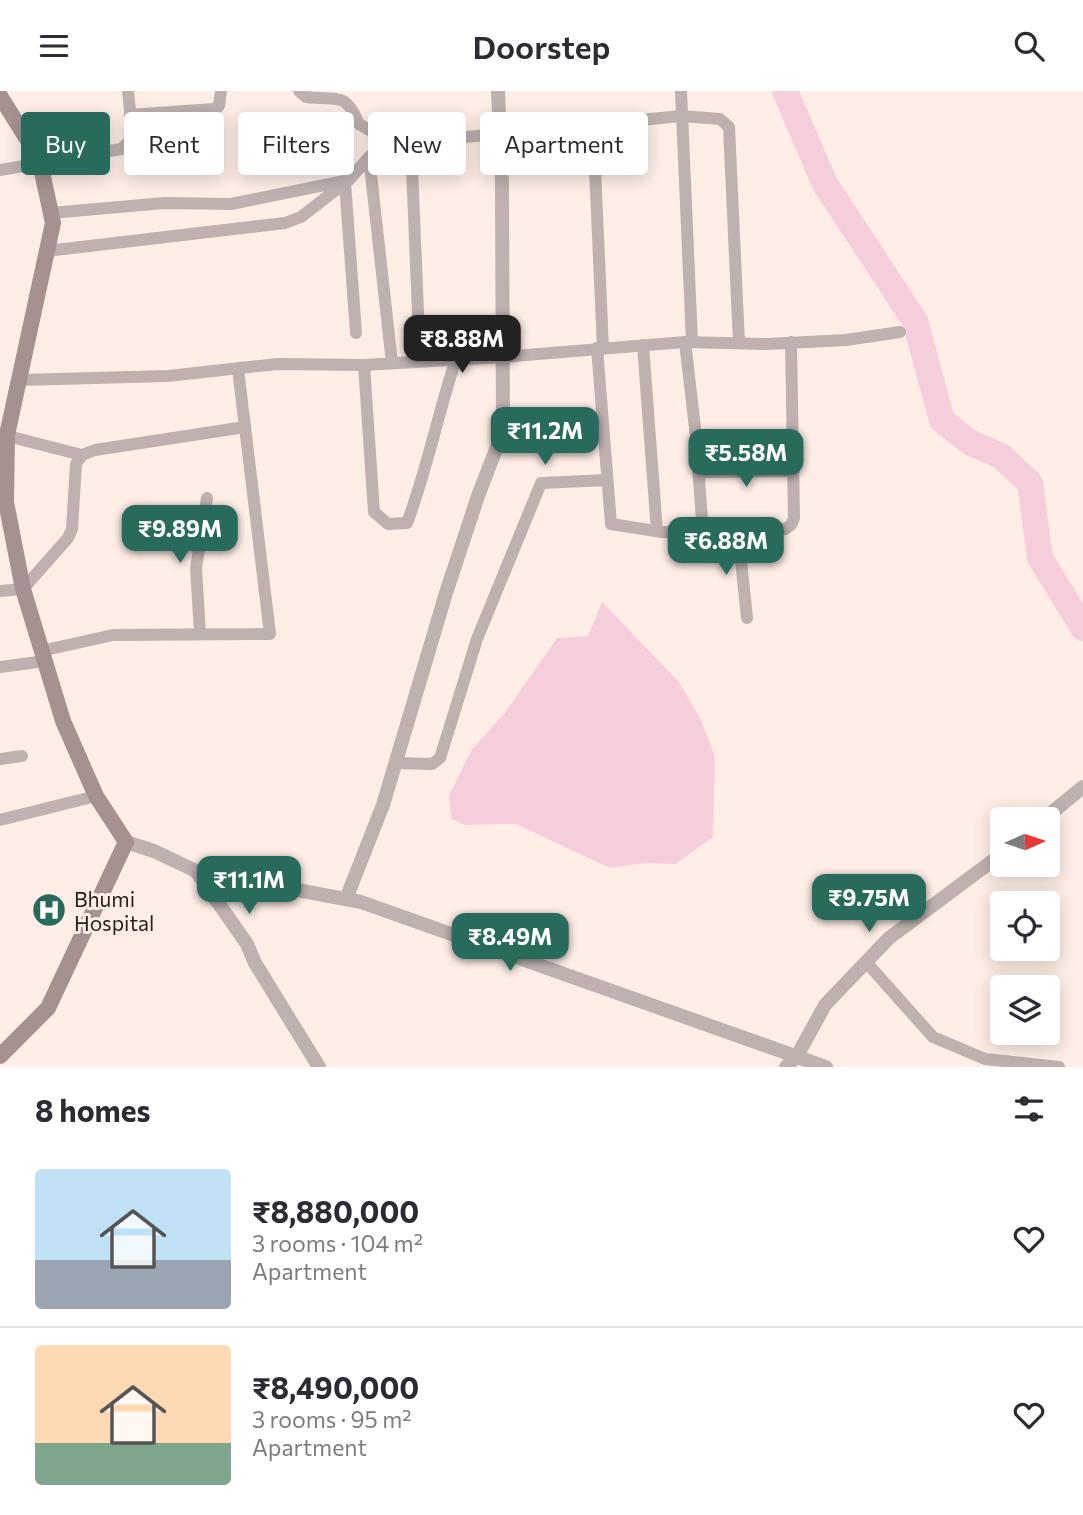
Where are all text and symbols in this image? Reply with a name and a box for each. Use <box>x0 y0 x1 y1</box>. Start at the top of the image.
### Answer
text: Doorstep <box>473 26 611 66</box>
icon: menu <box>35 27 73 65</box>
icon: search <box>1010 27 1048 65</box>
chip: Buy <box>21 112 110 175</box>
chip: Rent <box>124 112 224 175</box>
chip: Filters <box>238 112 354 175</box>
chip: New <box>368 112 466 175</box>
chip: Apartment <box>480 112 648 175</box>
pin: ₹8.88M <box>405 315 519 375</box>
text: ₹8.88M <box>420 324 504 352</box>
pin: ₹11.2M <box>488 407 602 467</box>
text: ₹11.2M <box>507 416 583 444</box>
pin: ₹5.58M <box>689 429 803 489</box>
text: ₹5.58M <box>704 438 788 466</box>
pin: ₹9.89M <box>123 505 237 565</box>
text: ₹9.89M <box>138 514 222 542</box>
pin: ₹6.88M <box>669 517 783 577</box>
text: ₹6.88M <box>684 526 768 554</box>
north arrow <box>990 807 1060 877</box>
map controls <box>990 807 1060 1045</box>
pin: ₹11.1M <box>192 857 306 916</box>
text: ₹11.1M <box>213 865 285 893</box>
pin: ₹9.75M <box>812 875 926 934</box>
text: ₹9.75M <box>828 883 910 911</box>
place label: Bhumi Hospital <box>74 886 154 935</box>
hospital icon: Bhumi Hospital <box>30 891 68 929</box>
button: locate <box>990 891 1060 961</box>
pin: ₹8.49M <box>453 913 567 973</box>
text: ₹8.49M <box>468 922 552 950</box>
button: layers <box>990 975 1060 1045</box>
icon: filters <box>1010 1090 1048 1128</box>
text: 8 homes <box>35 1091 151 1128</box>
text: ₹8,880,000 <box>252 1192 419 1229</box>
icon: home <box>91 1197 175 1281</box>
icon: heart <box>1010 1220 1048 1258</box>
text: 3 rooms · 104 m² <box>252 1229 423 1257</box>
text: Apartment <box>252 1257 367 1285</box>
text: ₹8,490,000 <box>252 1368 419 1405</box>
icon: home <box>91 1373 175 1457</box>
icon: heart <box>1010 1396 1048 1434</box>
text: 3 rooms · 95 m² <box>252 1405 411 1433</box>
text: Apartment <box>252 1433 367 1461</box>

